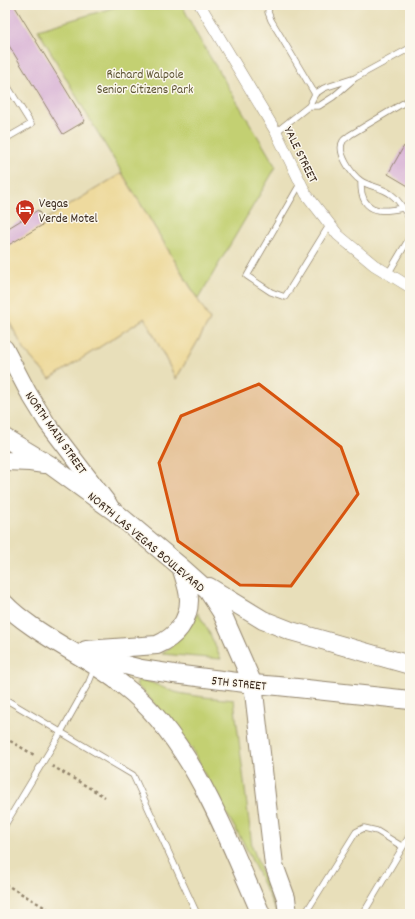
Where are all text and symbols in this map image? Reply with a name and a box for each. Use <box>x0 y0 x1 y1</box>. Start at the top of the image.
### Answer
park label: Richard Walpole Senior Citizens Park <box>97 66 193 100</box>
street label: YALE STREET <box>278 124 322 186</box>
place label: Vegas Verde Motel <box>39 195 98 229</box>
hotel icon: Vegas Verde Motel <box>14 198 36 226</box>
street label: NORTH MAIN STREET <box>19 388 91 479</box>
street label: NORTH LAS VEGAS BOULEVARD <box>83 488 208 598</box>
street label: 5TH STREET <box>210 672 267 697</box>

